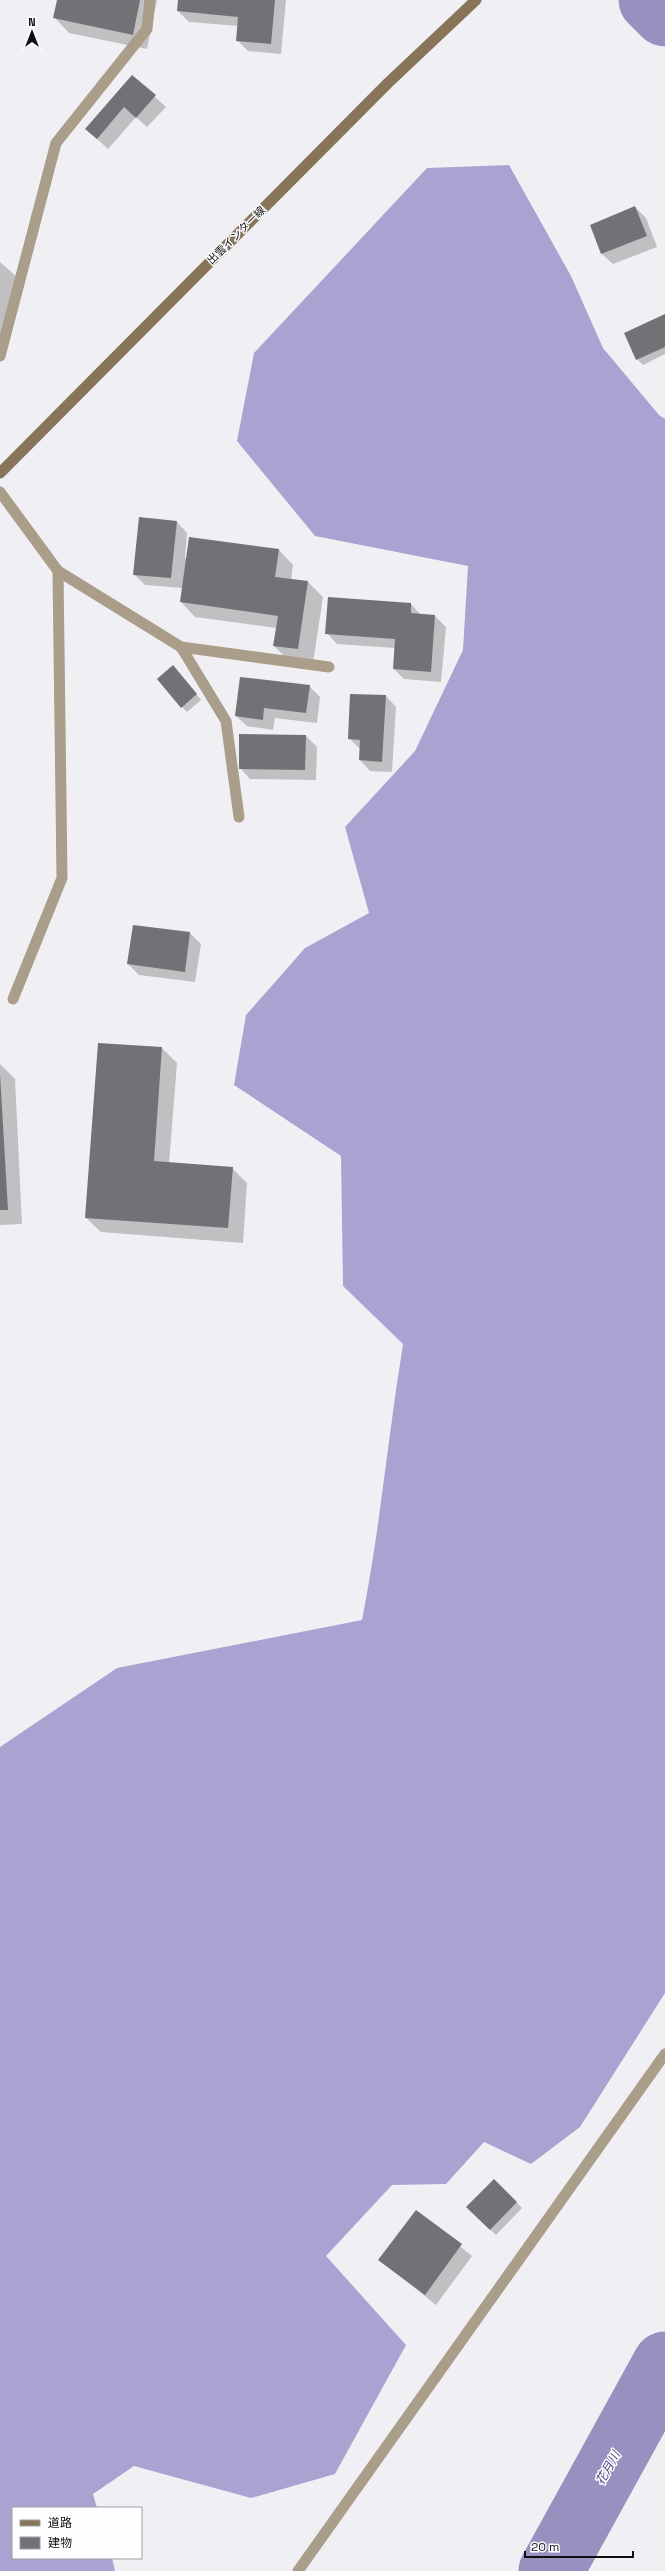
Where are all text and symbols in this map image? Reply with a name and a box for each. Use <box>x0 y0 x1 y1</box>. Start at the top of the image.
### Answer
north arrow <box>12 12 52 52</box>
text: N <box>28 15 36 29</box>
street label: 出雲インター線 <box>204 203 268 267</box>
water label: 花月川 <box>592 2447 625 2488</box>
legend <box>12 2507 142 2559</box>
text: 道路 <box>48 2515 72 2531</box>
scale bar <box>525 2533 633 2559</box>
text: 建物 <box>48 2535 72 2551</box>
text: 20 m <box>531 2539 559 2555</box>

